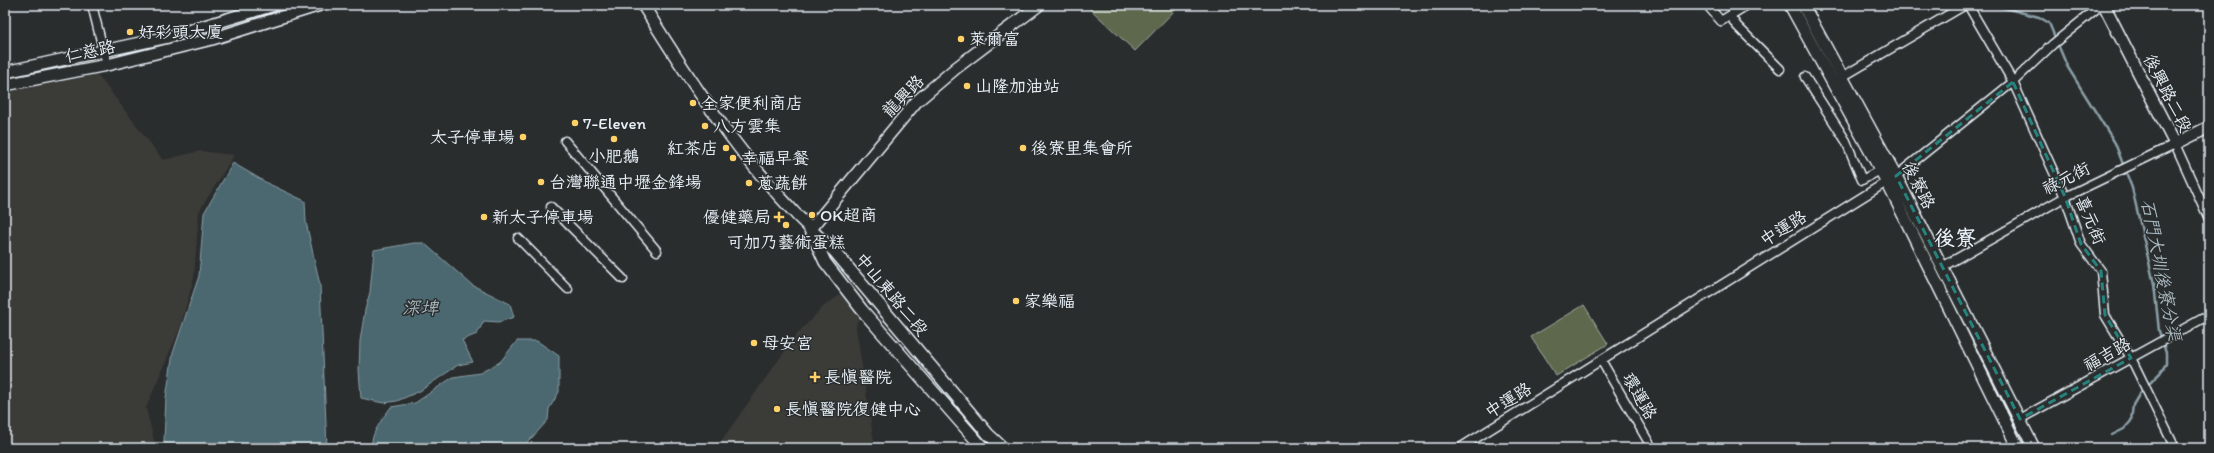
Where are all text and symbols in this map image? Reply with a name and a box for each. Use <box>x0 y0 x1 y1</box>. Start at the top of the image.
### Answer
place label: 好彩頭大廈 <box>138 22 223 42</box>
marker: 好彩頭大廈 <box>125 27 135 37</box>
place label: 萊爾富 <box>969 29 1020 49</box>
marker: 萊爾富 <box>956 34 966 44</box>
street label: 仁慈路 <box>63 36 117 66</box>
street label: 後興路二段 <box>2140 51 2196 135</box>
street label: 龍興路 <box>878 71 928 121</box>
place label: 山隆加油站 <box>975 76 1060 96</box>
marker: 山隆加油站 <box>962 81 972 91</box>
place label: 全家便利商店 <box>701 93 803 113</box>
marker: 全家便利商店 <box>688 98 698 108</box>
place label: 7-Eleven <box>583 113 646 133</box>
place label: 八方雲集 <box>713 116 781 136</box>
marker: 7-Eleven <box>570 118 580 128</box>
marker: 八方雲集 <box>700 121 710 131</box>
place label: 太子停車場 <box>430 127 515 147</box>
marker: 太子停車場 <box>518 132 528 142</box>
marker: 小肥鵝 <box>609 134 619 144</box>
place label: 紅茶店 <box>667 138 718 158</box>
place label: 後寮里集會所 <box>1031 138 1133 158</box>
marker: 紅茶店 <box>721 143 731 153</box>
marker: 後寮里集會所 <box>1018 143 1028 153</box>
place label: 小肥鵝 <box>589 146 640 166</box>
place label: 幸福早餐 <box>741 148 809 168</box>
marker: 幸福早餐 <box>728 153 738 163</box>
street label: 後寮路 <box>1899 158 1939 212</box>
street label: 祿元街 <box>2039 158 2093 198</box>
place label: 台灣聯通中壢金鋒場 <box>549 172 702 192</box>
place label: 蔥蔬餅 <box>757 173 808 193</box>
marker: 台灣聯通中壢金鋒場 <box>536 177 546 187</box>
marker: 蔥蔬餅 <box>744 178 754 188</box>
street label: 喜元街 <box>2072 193 2110 247</box>
water label: 石門大圳後寮分渠 <box>2136 197 2186 345</box>
place label: OK超商 <box>820 205 877 225</box>
street label: 中運路 <box>1756 206 1810 250</box>
place label: 新太子停車場 <box>492 207 594 227</box>
place label: 優健藥局 <box>703 207 771 227</box>
marker: OK超商 <box>807 210 817 220</box>
marker: 新太子停車場 <box>479 212 489 222</box>
marker: 優健藥局 <box>774 212 784 222</box>
marker: 可加乃藝術蛋糕 <box>781 220 791 230</box>
district label: 後寮 <box>1934 225 1976 250</box>
place label: 可加乃藝術蛋糕 <box>727 232 846 252</box>
street label: 中山東路二段 <box>852 249 932 339</box>
place label: 家樂福 <box>1024 291 1075 311</box>
marker: 家樂福 <box>1011 296 1021 306</box>
water label: 深埤 <box>402 297 440 319</box>
place label: 母安宮 <box>762 333 813 353</box>
street label: 福吉路 <box>2080 333 2134 375</box>
marker: 母安宮 <box>749 338 759 348</box>
place label: 長慎醫院 <box>824 367 892 387</box>
street label: 環運路 <box>1619 369 1661 423</box>
marker: 長慎醫院 <box>809 371 821 383</box>
street label: 中運路 <box>1481 378 1535 422</box>
place label: 長慎醫院復健中心 <box>785 399 921 419</box>
marker: 長慎醫院復健中心 <box>772 404 782 414</box>

